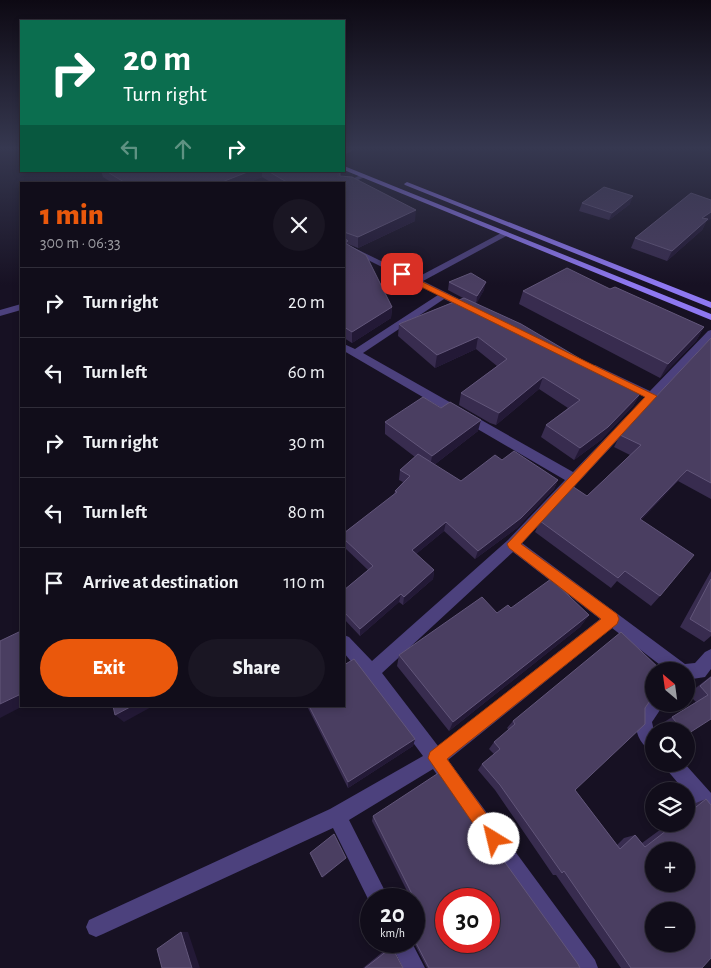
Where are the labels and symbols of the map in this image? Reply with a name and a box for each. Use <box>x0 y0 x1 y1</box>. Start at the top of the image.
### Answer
pin <box>381 253 423 295</box>
north arrow <box>645 662 695 712</box>
position arrow <box>467 812 519 864</box>
speed limit sign: 30 <box>435 888 500 953</box>

